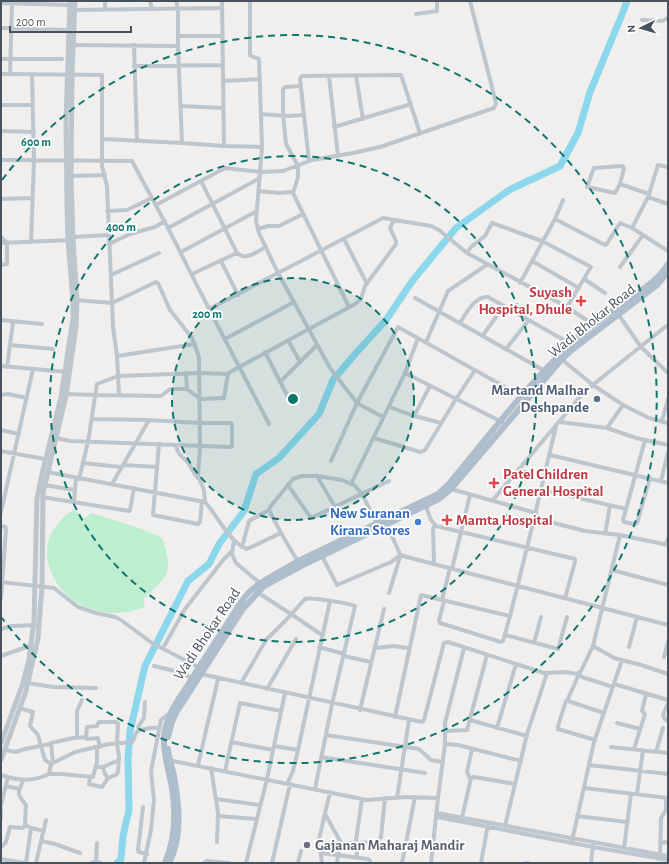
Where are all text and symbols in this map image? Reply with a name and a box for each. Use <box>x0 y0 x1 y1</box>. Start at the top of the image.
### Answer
scale bar <box>10 8 131 34</box>
north arrow <box>621 8 661 48</box>
text: 200 m <box>16 16 46 28</box>
text: N <box>626 25 637 33</box>
text: 600 m <box>21 136 51 148</box>
text: 400 m <box>106 221 136 233</box>
street label: Wadi Bhokar Road <box>546 281 639 361</box>
place label: Suyash Hospital, Dhule <box>478 285 572 317</box>
marker: Suyash Hospital, Dhule <box>575 295 587 307</box>
text: 200 m <box>192 308 222 320</box>
place label: Martand Malhar Deshpande <box>491 383 590 415</box>
centre of rings <box>286 392 300 406</box>
marker: Martand Malhar Deshpande <box>592 394 602 404</box>
place label: Patel Children General Hospital <box>503 467 604 499</box>
marker: Patel Children General Hospital <box>488 477 500 489</box>
place label: New Suranan Kirana Stores <box>330 506 410 538</box>
place label: Mamta Hospital <box>456 513 553 528</box>
marker: Mamta Hospital <box>441 514 453 526</box>
marker: New Suranan Kirana Stores <box>413 517 423 527</box>
street label: Wadi Bhokar Road <box>171 585 243 683</box>
place label: Gajanan Maharaj Mandir <box>315 838 465 853</box>
marker: Gajanan Maharaj Mandir <box>302 840 312 850</box>

